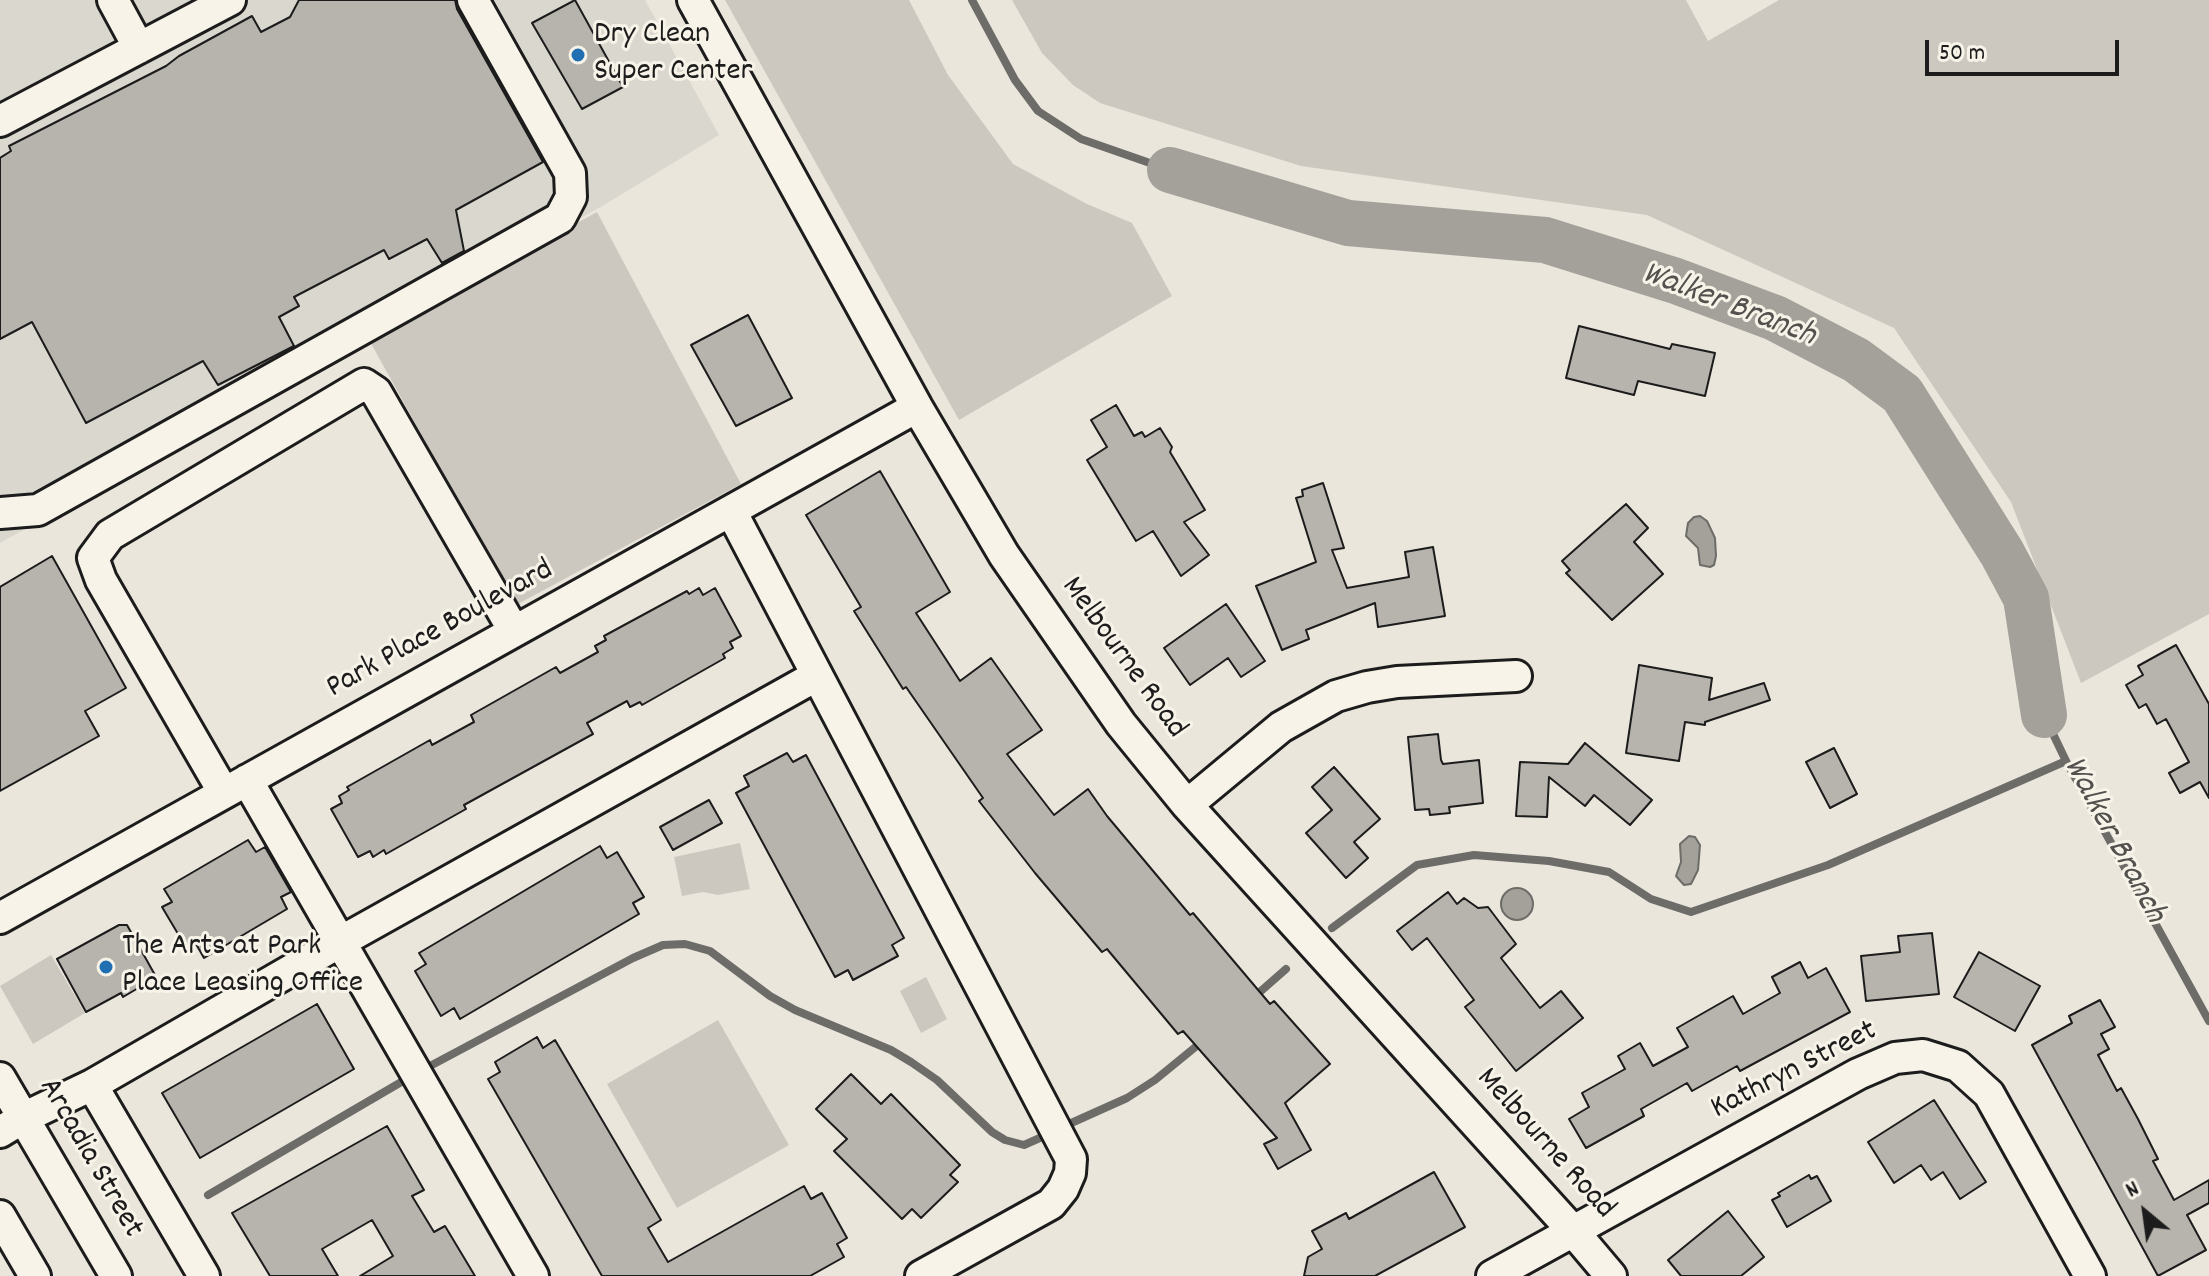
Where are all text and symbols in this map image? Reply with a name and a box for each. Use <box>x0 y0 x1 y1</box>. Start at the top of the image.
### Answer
place label: Dry Clean Super Center <box>594 18 752 93</box>
scale bar <box>1929 24 2123 74</box>
text: 50 m <box>1939 37 1985 71</box>
marker: Dry Clean Super Center <box>569 46 587 64</box>
water label: Walker Branch <box>1636 255 1820 359</box>
street label: Park Place Boulevard <box>321 553 561 709</box>
street label: Melbourne Road <box>1051 571 1193 747</box>
water label: Walker Branch <box>2051 751 2173 931</box>
place label: The Arts at Park Place Leasing Office <box>122 930 363 1005</box>
marker: The Arts at Park Place Leasing Office <box>97 958 115 976</box>
street label: Kathryn Street <box>1706 1014 1884 1130</box>
street label: Melbourne Road <box>1466 1061 1622 1229</box>
street label: Arcadia Street <box>28 1072 150 1246</box>
north arrow <box>2105 1172 2185 1252</box>
text: N <box>2121 1174 2145 1207</box>

